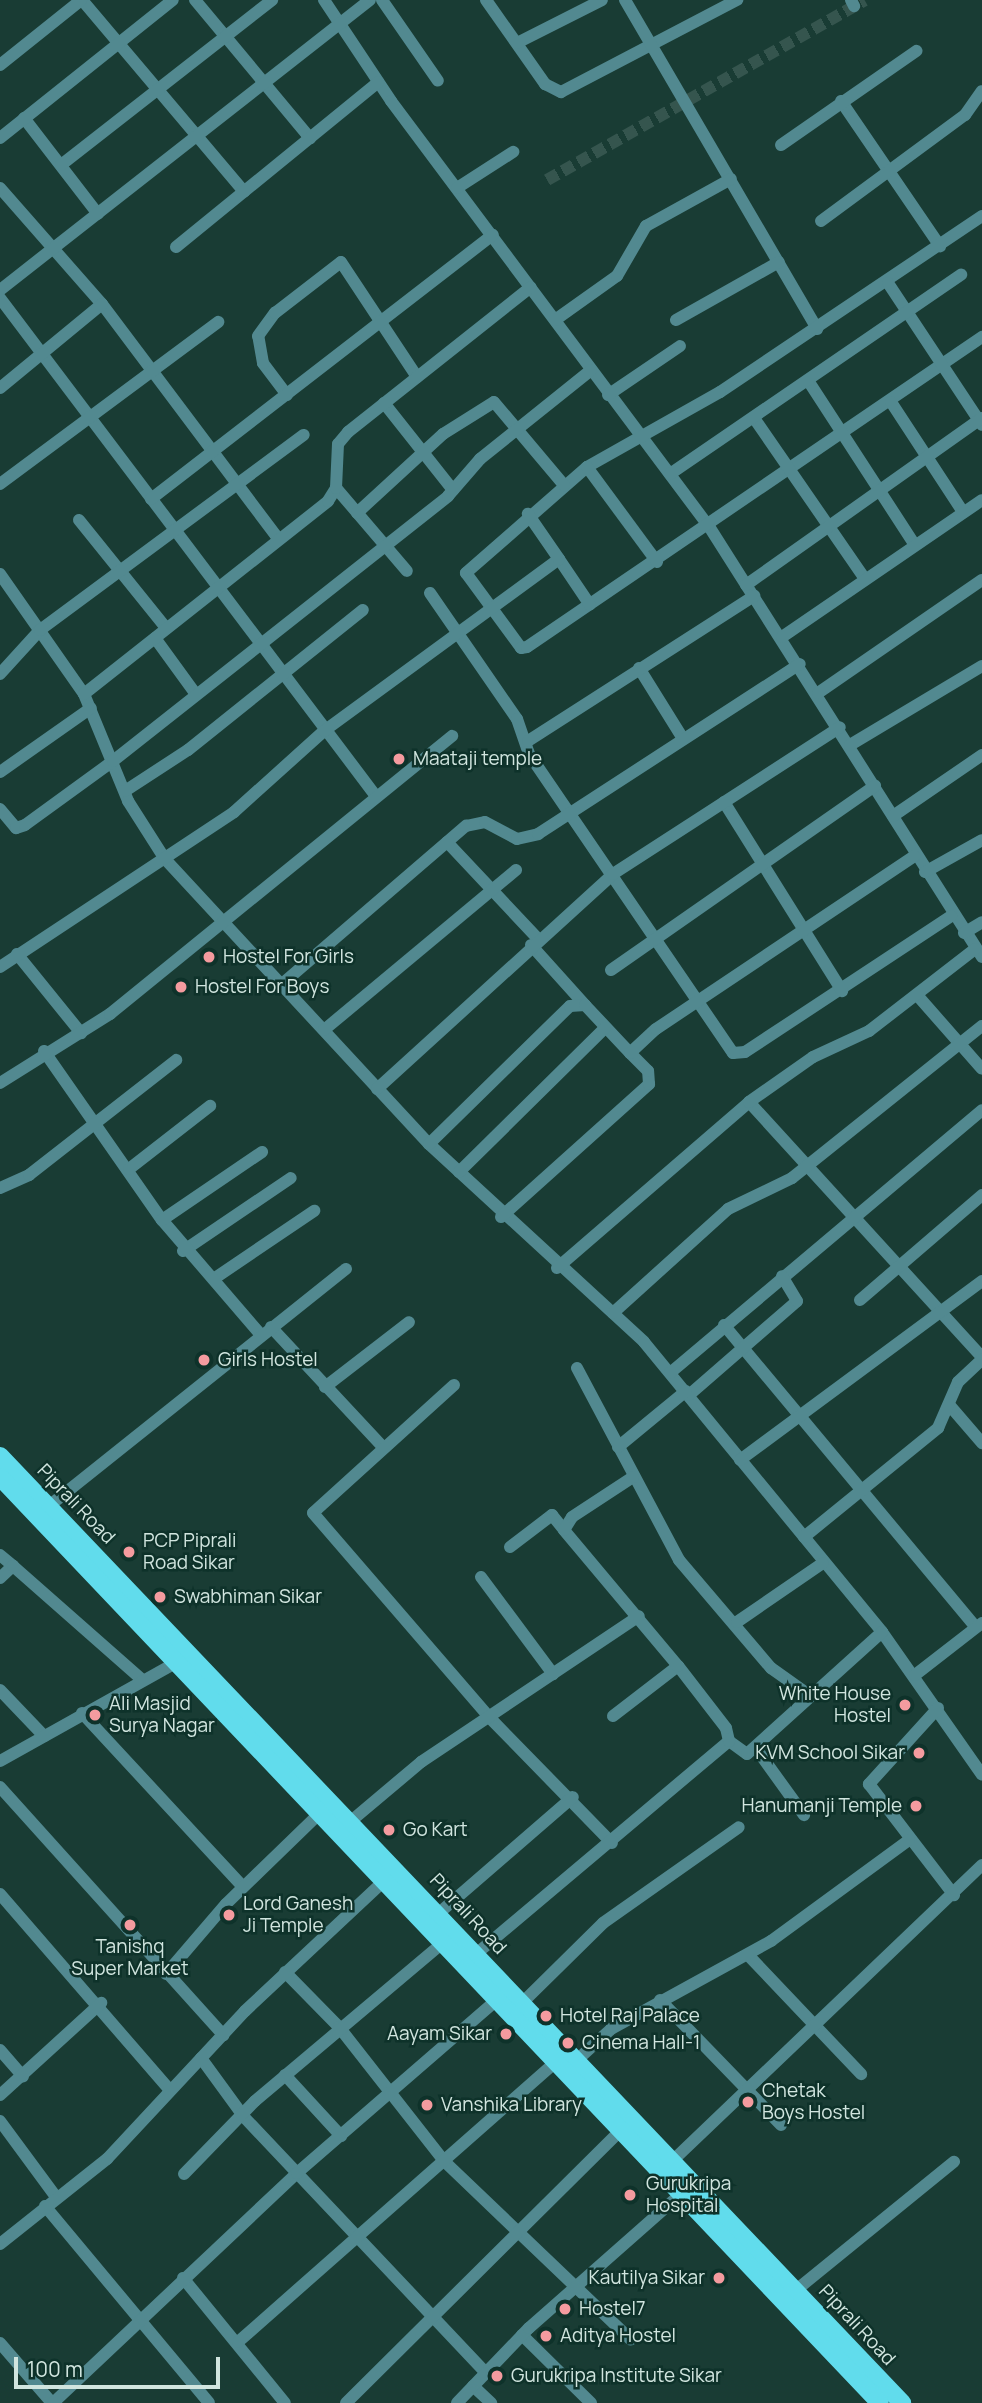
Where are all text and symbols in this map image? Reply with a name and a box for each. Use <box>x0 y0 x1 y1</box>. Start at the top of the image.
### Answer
place label: Maataji temple <box>413 748 542 770</box>
marker: Maataji temple <box>391 751 407 767</box>
place label: Hostel For Girls <box>223 946 354 968</box>
marker: Hostel For Girls <box>201 949 217 965</box>
place label: Hostel For Boys <box>195 976 329 998</box>
marker: Hostel For Boys <box>173 979 189 995</box>
place label: Girls Hostel <box>218 1349 318 1371</box>
marker: Girls Hostel <box>196 1352 212 1368</box>
street label: Piprali Road <box>32 1459 120 1549</box>
place label: PCP Piprali Road Sikar <box>143 1530 236 1574</box>
marker: PCP Piprali Road Sikar <box>121 1544 137 1560</box>
place label: Swabhiman Sikar <box>174 1586 322 1608</box>
marker: Swabhiman Sikar <box>152 1589 168 1605</box>
place label: White House Hostel <box>779 1683 891 1727</box>
place label: Ali Masjid Surya Nagar <box>109 1693 215 1737</box>
marker: White House Hostel <box>897 1697 913 1713</box>
marker: Ali Masjid Surya Nagar <box>87 1707 103 1723</box>
place label: KVM School Sikar <box>755 1742 905 1764</box>
marker: KVM School Sikar <box>911 1745 927 1761</box>
place label: Hanumanji Temple <box>741 1795 902 1817</box>
marker: Hanumanji Temple <box>908 1798 924 1814</box>
place label: Go Kart <box>403 1819 468 1841</box>
marker: Go Kart <box>381 1822 397 1838</box>
street label: Piprali Road <box>425 1869 511 1959</box>
place label: Lord Ganesh Ji Temple <box>243 1893 353 1937</box>
marker: Lord Ganesh Ji Temple <box>221 1907 237 1923</box>
marker: Tanishq Super Market <box>122 1917 138 1933</box>
place label: Tanishq Super Market <box>71 1936 189 1980</box>
place label: Hotel Raj Palace <box>560 2005 700 2027</box>
marker: Hotel Raj Palace <box>538 2008 554 2024</box>
place label: Aayam Sikar <box>387 2023 492 2045</box>
marker: Aayam Sikar <box>498 2026 514 2042</box>
place label: Cinema Hall-1 <box>582 2032 700 2054</box>
marker: Cinema Hall-1 <box>560 2035 576 2051</box>
place label: Chetak Boys Hostel <box>762 2080 865 2124</box>
place label: Vanshika Library <box>441 2094 582 2116</box>
marker: Chetak Boys Hostel <box>740 2094 756 2110</box>
marker: Vanshika Library <box>419 2097 435 2113</box>
place label: Gurukripa Hospital <box>646 2173 731 2217</box>
marker: Gurukripa Hospital <box>620 2185 640 2205</box>
place label: Kautilya Sikar <box>588 2267 705 2289</box>
marker: Kautilya Sikar <box>711 2270 727 2286</box>
street label: Piprali Road <box>814 2280 900 2370</box>
place label: Hostel7 <box>579 2298 645 2320</box>
marker: Hostel7 <box>557 2301 573 2317</box>
place label: Aditya Hostel <box>560 2325 676 2347</box>
marker: Aditya Hostel <box>538 2328 554 2344</box>
scale bar <box>18 2344 224 2388</box>
text: 100 m <box>27 2355 83 2383</box>
place label: Gurukripa Institute Sikar <box>511 2365 722 2387</box>
marker: Gurukripa Institute Sikar <box>489 2368 505 2384</box>

